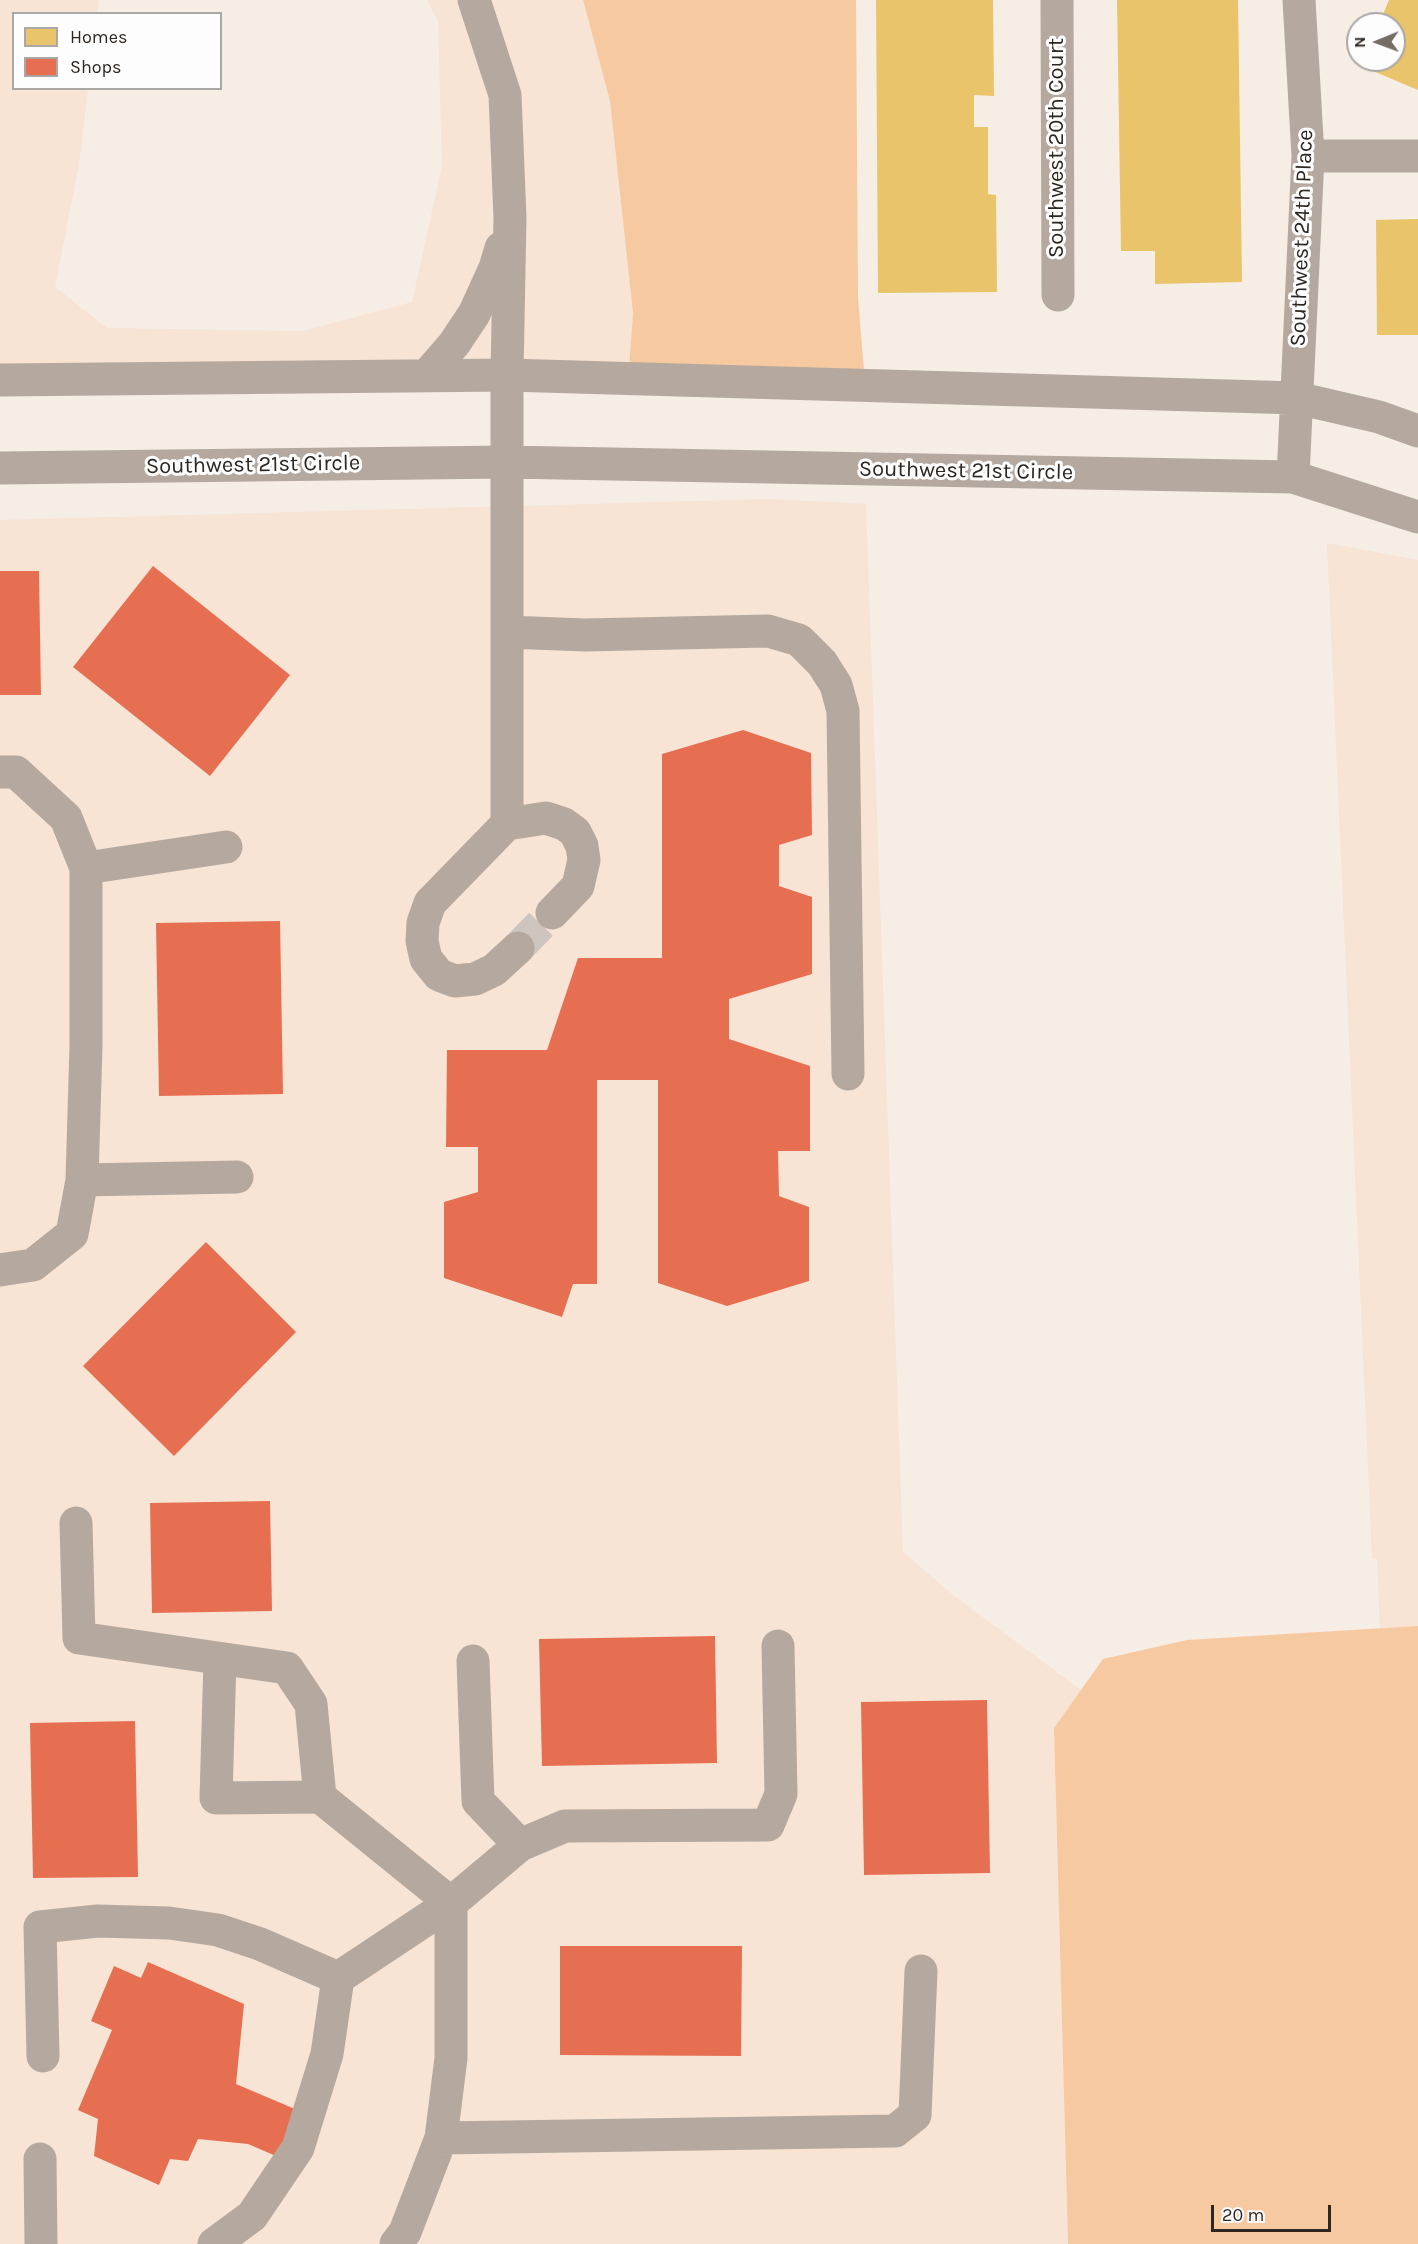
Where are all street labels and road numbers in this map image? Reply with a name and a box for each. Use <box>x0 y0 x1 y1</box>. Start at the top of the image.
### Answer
street label: Southwest 20th Court <box>1044 38 1070 258</box>
street label: Southwest 24th Place <box>1285 129 1319 347</box>
street label: Southwest 21st Circle <box>146 450 360 480</box>
street label: Southwest 21st Circle <box>859 456 1073 486</box>

